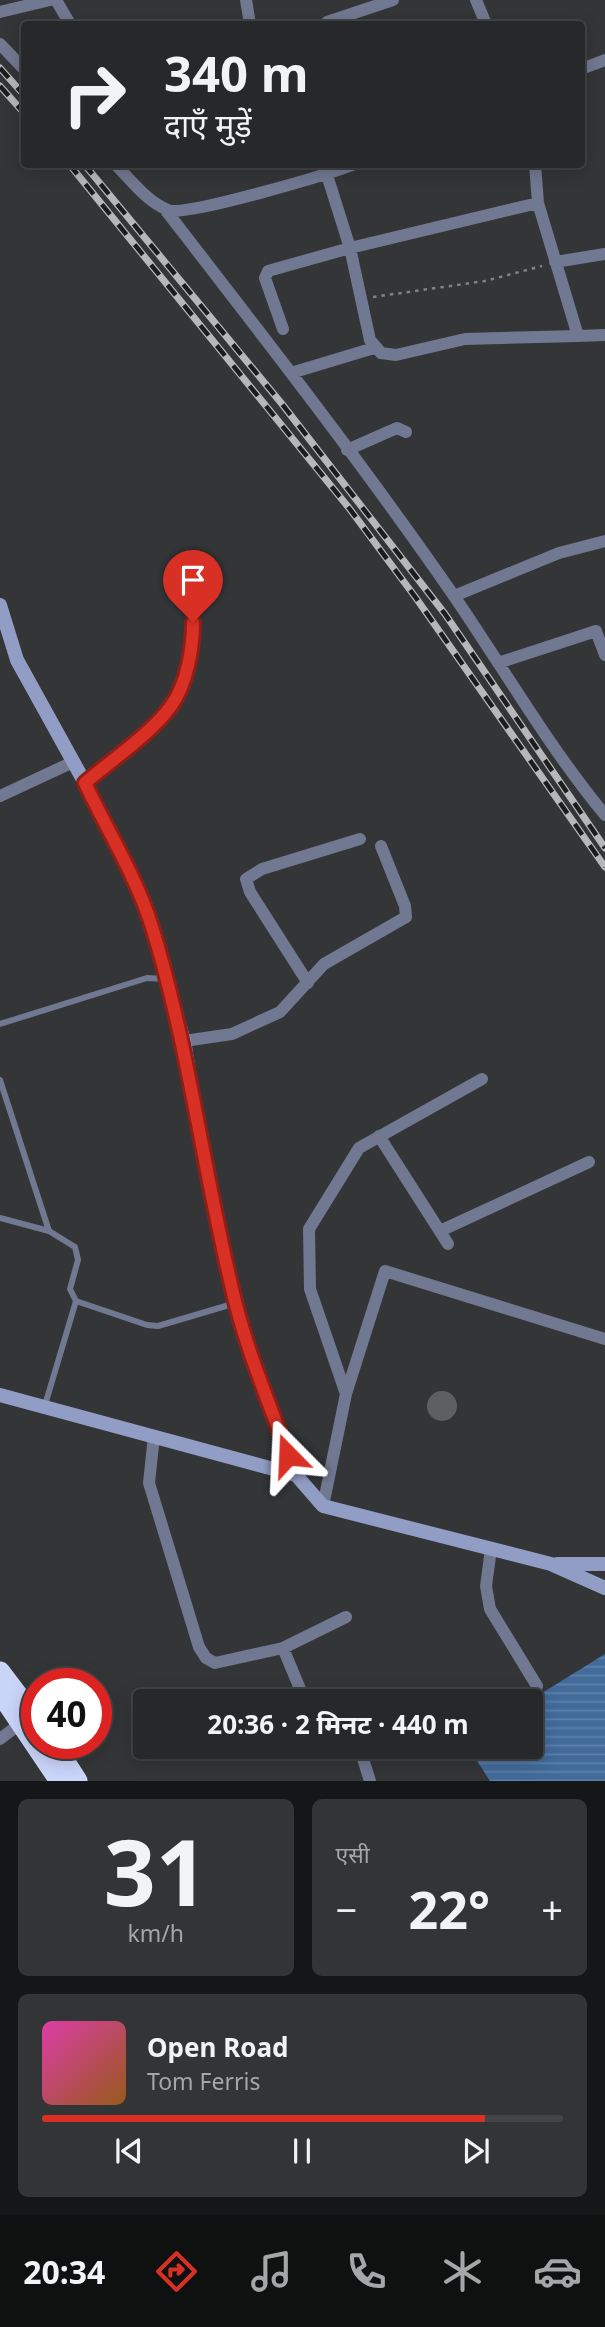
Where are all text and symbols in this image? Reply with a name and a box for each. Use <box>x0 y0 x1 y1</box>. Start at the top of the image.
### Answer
text: 340 m <box>164 40 309 106</box>
icon: right <box>49 49 140 140</box>
text: दाएँ मुड़ें <box>164 103 252 146</box>
pin <box>163 550 223 622</box>
icon: arrive <box>174 561 212 599</box>
position arrow <box>251 1418 325 1492</box>
speed limit sign: 40 <box>21 1668 112 1759</box>
text: 20:36 · 2 मिनट · 440 m <box>207 1706 469 1742</box>
text: 31 <box>104 1809 208 1933</box>
text: एसी <box>336 1838 370 1870</box>
text: 22° <box>408 1873 490 1944</box>
text: − <box>336 1883 357 1935</box>
text: + <box>541 1883 563 1935</box>
text: km/h <box>127 1917 184 1949</box>
text: Open Road <box>147 2029 289 2065</box>
text: Tom Ferris <box>147 2065 260 2097</box>
icon: previous <box>110 2132 148 2170</box>
icon: pause <box>283 2132 321 2170</box>
icon: next <box>457 2132 495 2170</box>
icon: directions <box>152 2247 201 2296</box>
icon: music <box>247 2247 296 2296</box>
icon: phone <box>342 2247 391 2296</box>
icon: climate <box>438 2247 487 2296</box>
icon: car <box>533 2247 582 2296</box>
text: 20:34 <box>23 2250 105 2293</box>

